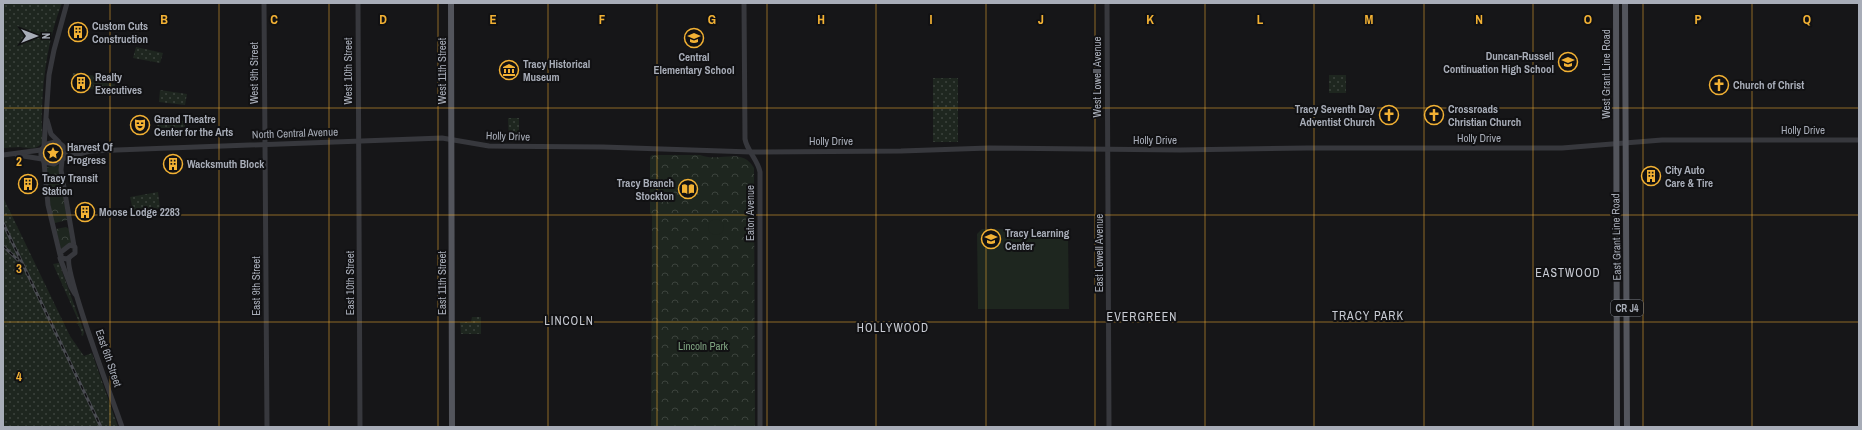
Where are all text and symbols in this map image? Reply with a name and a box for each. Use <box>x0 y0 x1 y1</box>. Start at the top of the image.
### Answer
text: B <box>160 11 168 28</box>
text: C <box>270 11 278 28</box>
text: D <box>379 11 387 28</box>
text: E <box>489 11 497 28</box>
text: F <box>599 11 606 28</box>
text: G <box>708 11 716 28</box>
text: H <box>817 11 825 28</box>
text: I <box>930 11 933 28</box>
text: J <box>1038 11 1044 28</box>
text: K <box>1146 11 1154 28</box>
text: L <box>1257 11 1264 28</box>
text: M <box>1365 11 1374 28</box>
text: N <box>1475 11 1483 28</box>
text: O <box>1584 11 1592 28</box>
text: P <box>1694 11 1702 28</box>
text: Q <box>1803 11 1811 28</box>
north arrow <box>16 16 56 56</box>
place label: Custom Cuts Construction <box>92 19 148 46</box>
building icon: Custom Cuts Construction <box>67 21 89 43</box>
school or university icon: Central Elementary School <box>683 27 705 49</box>
street label: West Grant Line Road <box>1599 29 1613 119</box>
text: N <box>39 33 53 39</box>
street label: West 10th Street <box>341 37 355 105</box>
street label: West 11th Street <box>435 37 449 104</box>
street label: West Lowell Avenue <box>1090 37 1104 117</box>
street label: West 9th Street <box>247 42 261 104</box>
place label: Duncan-Russell Continuation High School <box>1443 49 1554 76</box>
place label: Central Elementary School <box>653 50 735 77</box>
school or university icon: Duncan-Russell Continuation High School <box>1557 51 1579 73</box>
place label: Tracy Historical Museum <box>523 57 590 84</box>
museum icon: Tracy Historical Museum <box>498 59 520 81</box>
place label: Realty Executives <box>95 70 142 97</box>
building icon: Realty Executives <box>70 72 92 94</box>
church icon: Church of Christ <box>1708 74 1730 96</box>
place label: Church of Christ <box>1733 78 1804 92</box>
place label: Tracy Seventh Day Adventist Church <box>1295 102 1375 129</box>
place label: Crossroads Christian Church <box>1448 102 1521 129</box>
church icon: Tracy Seventh Day Adventist Church <box>1378 104 1400 126</box>
church icon: Crossroads Christian Church <box>1423 104 1445 126</box>
place label: Grand Theatre Center for the Arts <box>154 112 233 139</box>
theatre icon: Grand Theatre Center for the Arts <box>129 114 151 136</box>
street label: Holly Drive <box>1781 123 1825 137</box>
street label: North Central Avenue <box>252 125 338 141</box>
street label: Holly Drive <box>486 128 530 144</box>
street label: Holly Drive <box>1457 131 1501 145</box>
street label: Holly Drive <box>1133 133 1177 147</box>
street label: Holly Drive <box>809 134 853 148</box>
place label: Harvest Of Progress <box>67 140 113 167</box>
place icon: Harvest Of Progress <box>42 142 64 164</box>
text: 2 <box>16 153 22 170</box>
building icon: Wacksmuth Block <box>162 153 184 175</box>
place label: Wacksmuth Block <box>187 157 265 171</box>
place label: City Auto Care & Tire <box>1665 163 1713 190</box>
building icon: City Auto Care & Tire <box>1640 165 1662 187</box>
place label: Tracy Transit Station <box>42 171 98 198</box>
building icon: Tracy Transit Station <box>17 173 39 195</box>
place label: Tracy Branch Stockton <box>617 176 674 203</box>
library icon: Tracy Branch Stockton <box>677 178 699 200</box>
street label: Eaton Avenue <box>743 185 757 241</box>
street label: East Grant Line Road <box>1608 193 1624 281</box>
building icon: Moose Lodge 2283 <box>74 201 96 223</box>
place label: Moose Lodge 2283 <box>99 205 180 219</box>
street label: East Lowell Avenue <box>1092 214 1106 292</box>
place label: Tracy Learning Center <box>1005 226 1070 253</box>
school or university icon: Tracy Learning Center <box>980 228 1002 250</box>
street label: East 10th Street <box>343 250 357 315</box>
street label: East 11th Street <box>435 250 449 315</box>
street label: East 9th Street <box>249 256 263 316</box>
text: 3 <box>16 260 22 277</box>
district label: EASTWOOD <box>1535 265 1601 281</box>
road number: CR J4 <box>1611 300 1643 316</box>
district label: TRACY PARK <box>1332 308 1404 324</box>
district label: EVERGREEN <box>1107 309 1177 325</box>
district label: LINCOLN <box>544 313 594 329</box>
district label: HOLLYWOOD <box>857 320 929 336</box>
street label: East 6th Street <box>93 328 125 389</box>
park label: Lincoln Park <box>678 339 729 353</box>
text: 4 <box>16 368 22 385</box>

